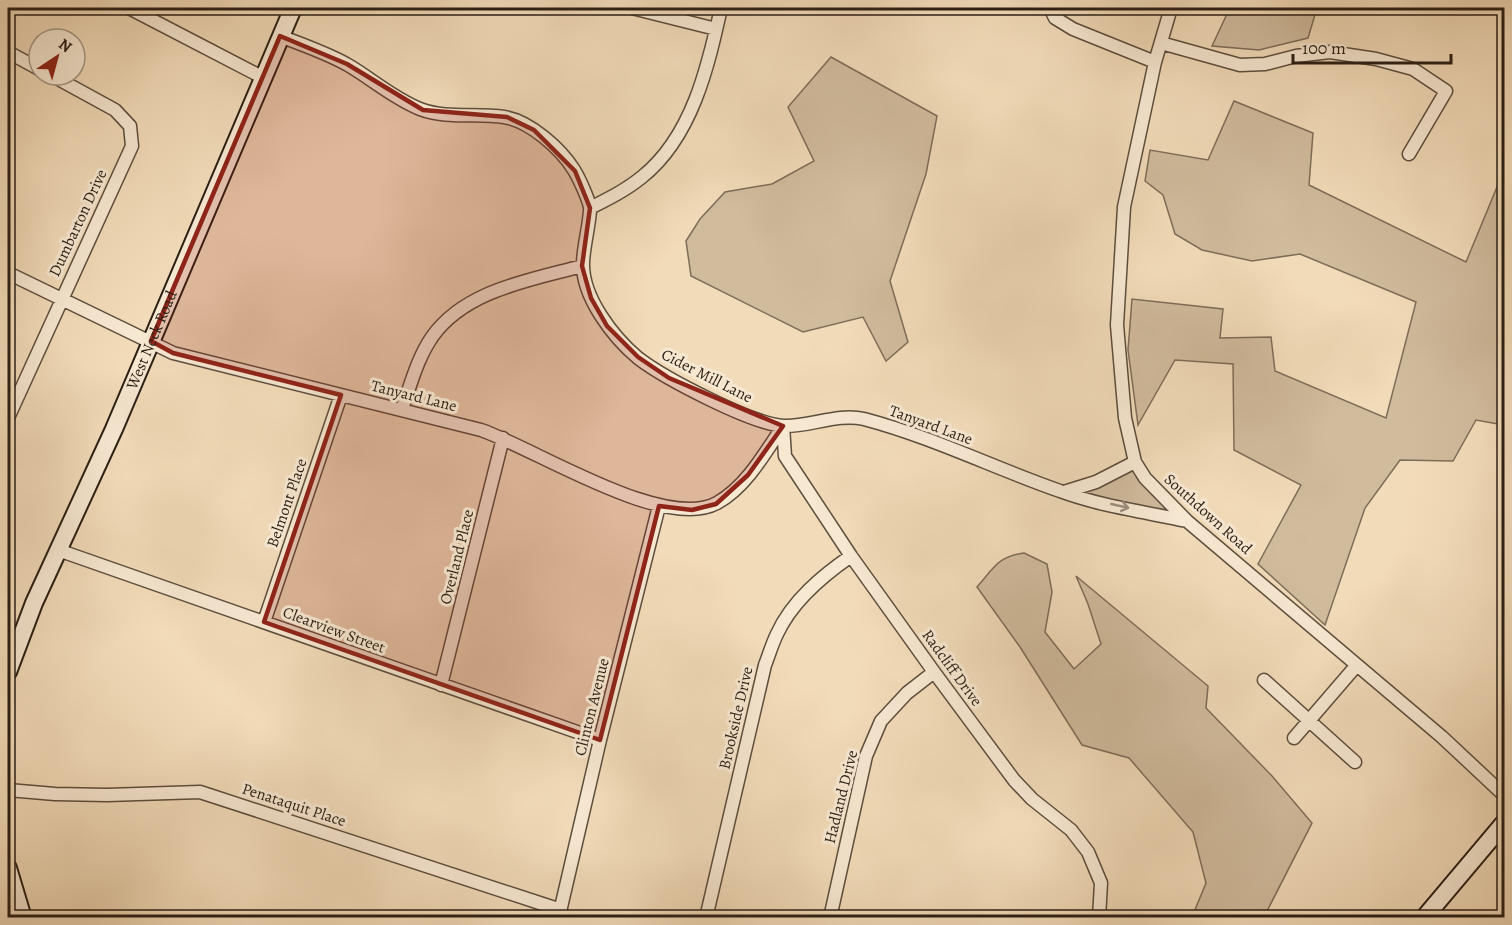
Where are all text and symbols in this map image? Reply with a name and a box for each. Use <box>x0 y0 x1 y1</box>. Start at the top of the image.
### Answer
north arrow <box>27 27 87 87</box>
scale bar <box>1293 27 1450 65</box>
text: N <box>54 33 77 58</box>
text: 100 m <box>1302 36 1346 60</box>
street label: Dumbarton Drive <box>44 166 112 280</box>
street label: West Neck Road <box>121 287 183 394</box>
street label: Cider Mill Lane <box>658 344 756 408</box>
street label: Tanyard Lane <box>369 375 459 417</box>
street label: Tanyard Lane <box>886 400 976 450</box>
street label: Belmont Place <box>261 456 313 550</box>
street label: Southdown Road <box>1159 469 1257 560</box>
one-way arrow <box>1110 501 1129 512</box>
street label: Overland Place <box>435 507 479 607</box>
street label: Clearview Street <box>280 601 388 659</box>
street label: Radcliff Drive <box>917 625 987 711</box>
street label: Clinton Avenue <box>569 656 615 758</box>
street label: Brookside Drive <box>713 664 759 772</box>
street label: Hadland Drive <box>819 748 863 846</box>
street label: Penataquit Place <box>239 778 349 832</box>

